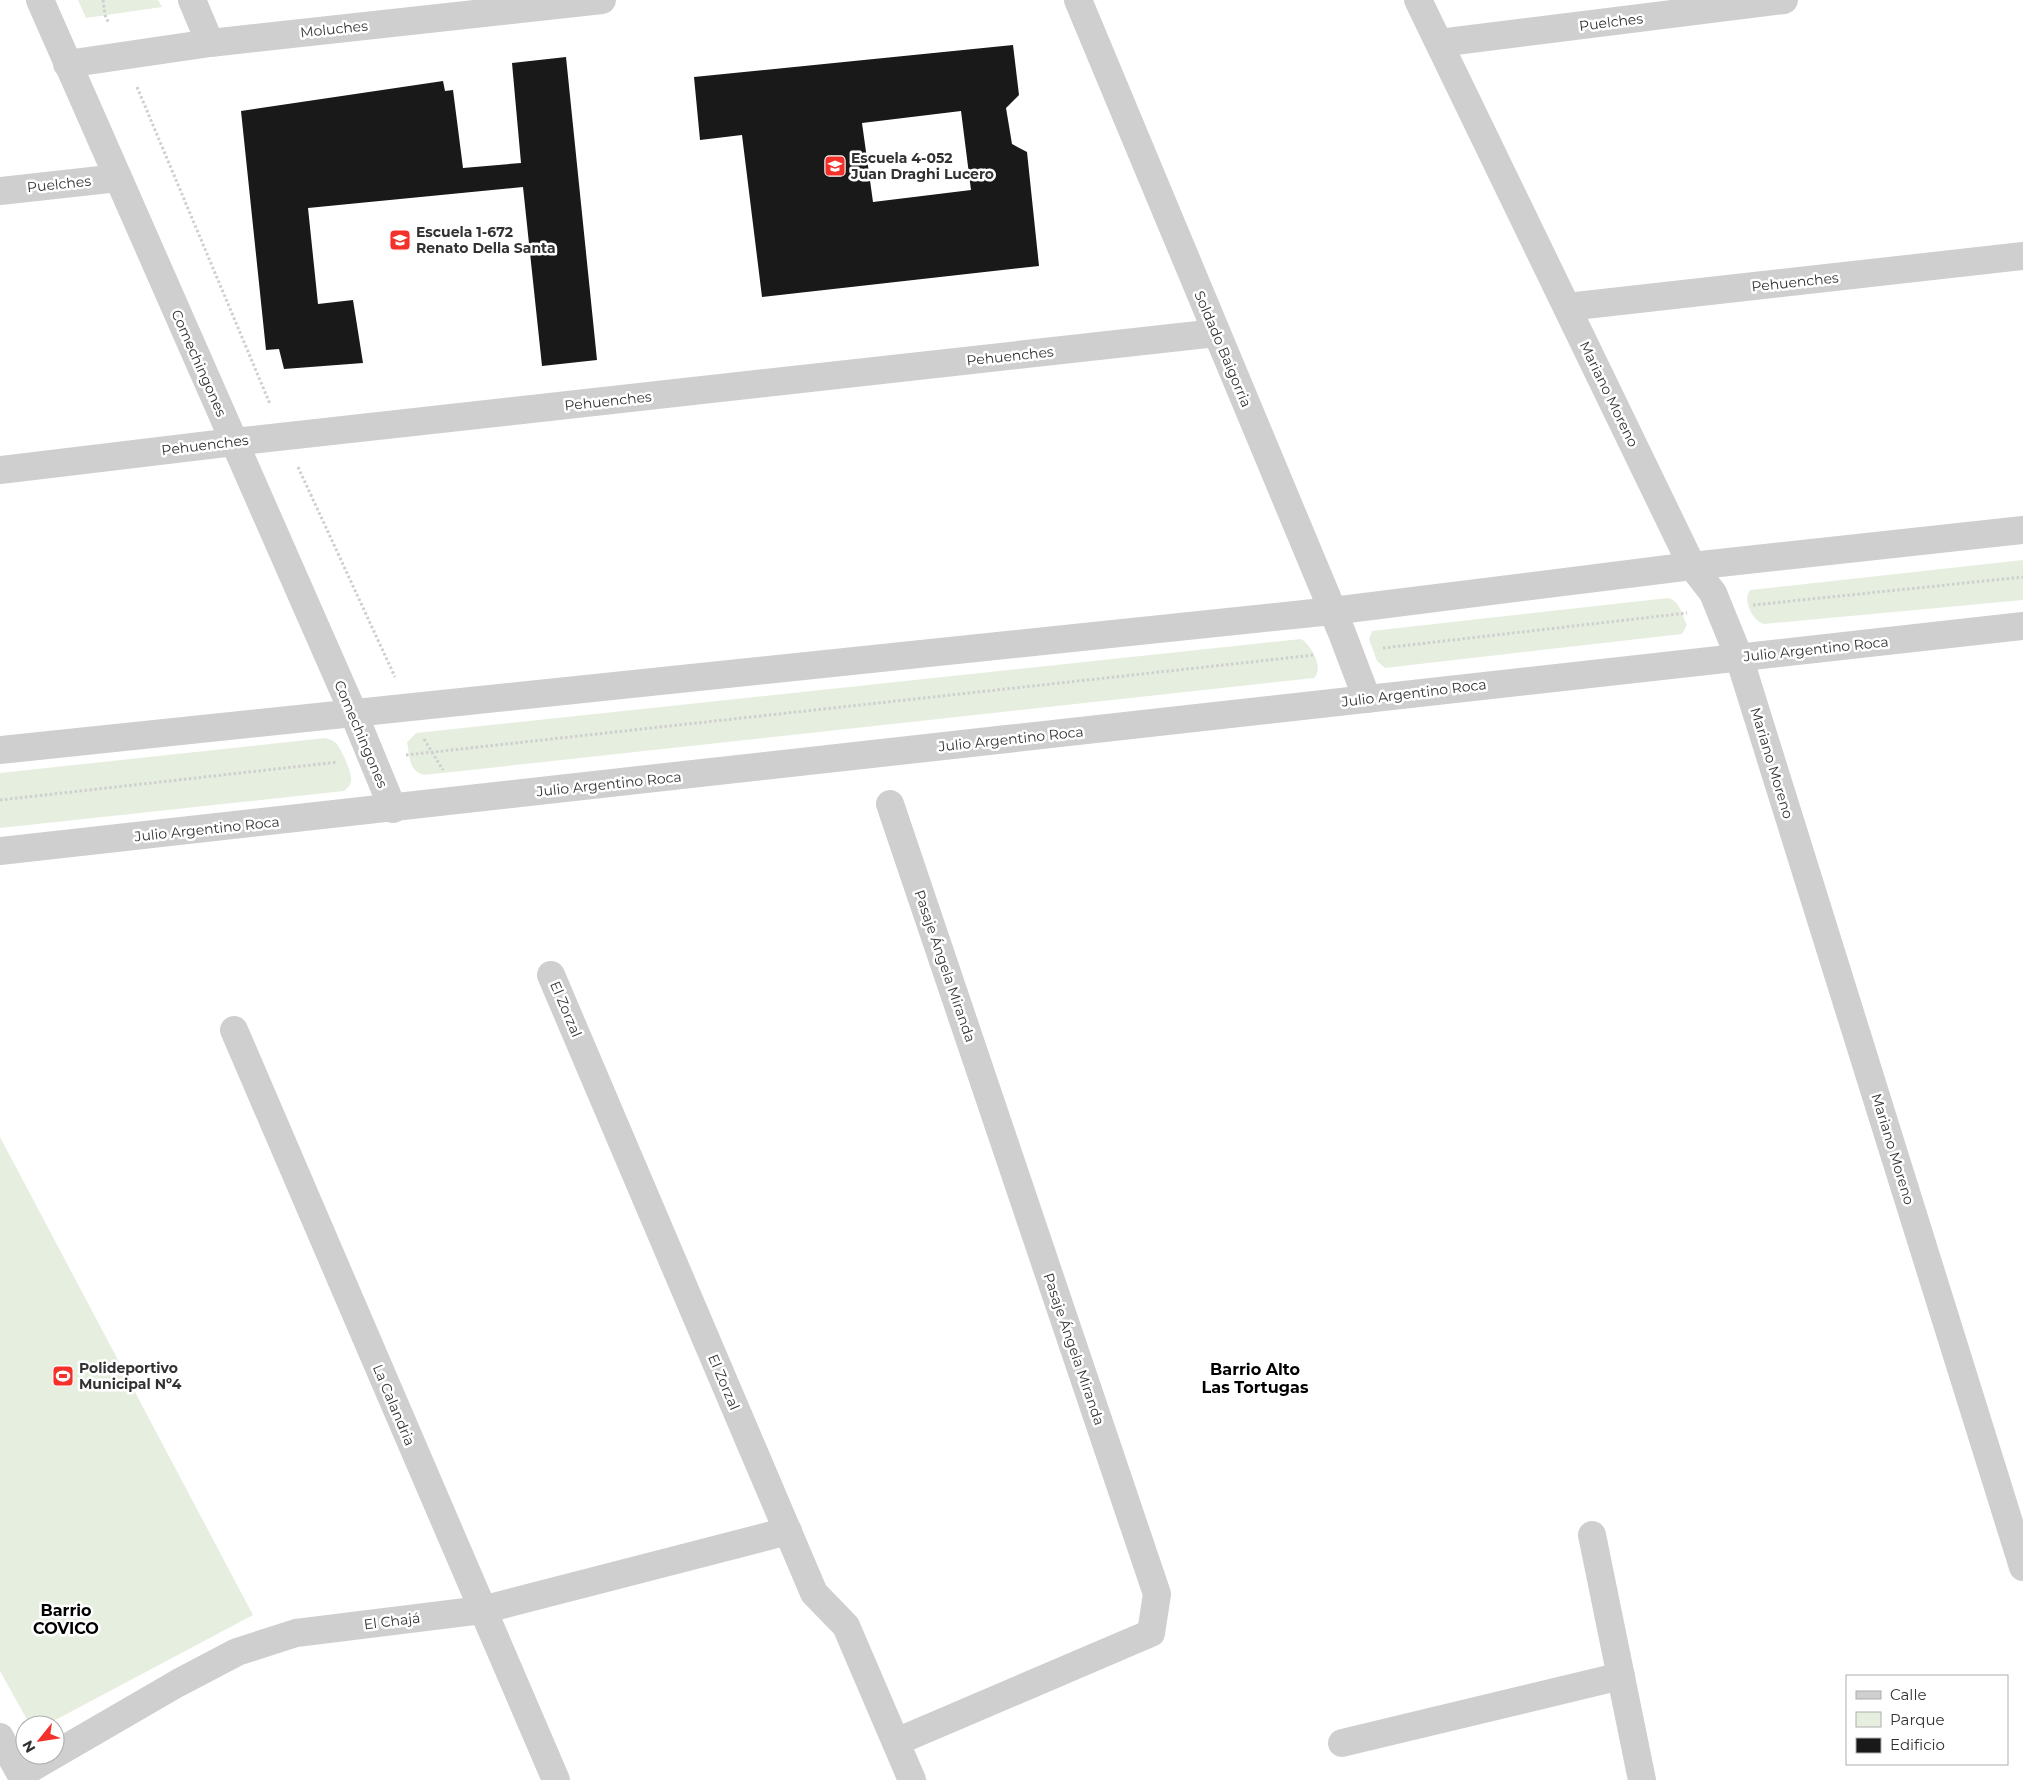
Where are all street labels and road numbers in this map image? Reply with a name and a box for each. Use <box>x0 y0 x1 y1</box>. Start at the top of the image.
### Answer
street label: Puelches <box>1578 9 1644 35</box>
street label: Moluches <box>299 16 369 41</box>
street label: Puelches <box>26 172 92 196</box>
street label: Pehuenches <box>1750 268 1840 296</box>
street label: Soldado Baigorria <box>1190 288 1256 410</box>
street label: Comechingones <box>167 307 231 419</box>
street label: Mariano Moreno <box>1576 338 1642 450</box>
street label: Pehuenches <box>965 342 1055 370</box>
street label: Pehuenches <box>563 387 653 415</box>
street label: Pehuenches <box>160 431 250 459</box>
street label: Julio Argentino Roca <box>1742 632 1889 666</box>
street label: Julio Argentino Roca <box>1340 675 1487 711</box>
street label: Comechingones <box>330 677 392 791</box>
street label: Mariano Moreno <box>1747 705 1798 821</box>
street label: Julio Argentino Roca <box>937 722 1084 756</box>
street label: Julio Argentino Roca <box>535 767 682 801</box>
street label: Julio Argentino Roca <box>133 812 280 846</box>
street label: Pasaje Ángela Miranda <box>910 887 980 1045</box>
street label: El Zorzal <box>546 978 586 1040</box>
street label: Mariano Moreno <box>1868 1091 1919 1207</box>
street label: Pasaje Ángela Miranda <box>1039 1270 1109 1428</box>
street label: El Zorzal <box>704 1351 744 1413</box>
street label: La Calandria <box>369 1362 419 1448</box>
street label: El Chajá <box>363 1609 421 1633</box>

